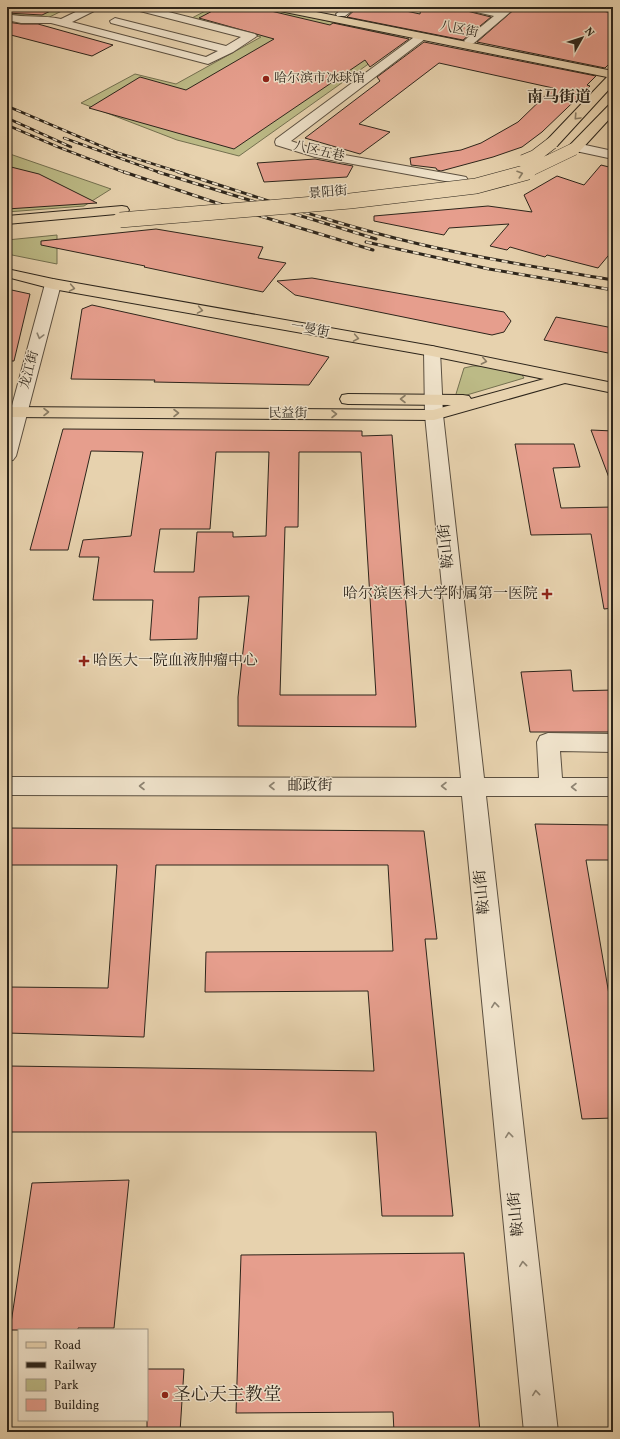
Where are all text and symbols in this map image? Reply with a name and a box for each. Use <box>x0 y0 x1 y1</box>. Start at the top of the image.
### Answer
street label: 八区街 <box>438 17 480 43</box>
north arrow <box>562 18 602 58</box>
text: N <box>580 25 597 40</box>
place label: 哈尔滨市冰球馆 <box>274 70 365 88</box>
marker: 哈尔滨市冰球馆 <box>261 74 271 84</box>
district label: 南马街道 <box>527 87 591 109</box>
one-way arrow <box>575 112 582 119</box>
street label: 八区五巷 <box>292 137 346 167</box>
one-way arrow <box>516 170 523 179</box>
street label: 景阳街 <box>308 182 348 204</box>
one-way arrow <box>69 283 76 292</box>
one-way arrow <box>197 306 204 314</box>
street label: 一曼街 <box>289 318 331 342</box>
one-way arrow <box>36 332 44 339</box>
one-way arrow <box>353 333 359 342</box>
street label: 龙江街 <box>16 349 44 391</box>
one-way arrow <box>481 357 487 365</box>
one-way arrow <box>400 395 406 403</box>
street label: 民益街 <box>268 405 308 423</box>
one-way arrow <box>43 408 49 416</box>
one-way arrow <box>173 409 179 417</box>
one-way arrow <box>331 410 337 418</box>
street label: 鞍山街 <box>434 523 460 569</box>
place label: 哈尔滨医科大学附属第一医院 <box>343 584 538 605</box>
marker: 哈尔滨医科大学附属第一医院 <box>541 588 553 600</box>
place label: 哈医大一院血液肿瘤中心 <box>93 651 258 672</box>
marker: 哈医大一院血液肿瘤中心 <box>78 655 90 667</box>
street label: 邮政街 <box>287 776 333 797</box>
one-way arrow <box>139 782 145 790</box>
one-way arrow <box>269 782 275 790</box>
one-way arrow <box>441 782 447 790</box>
one-way arrow <box>571 783 577 791</box>
street label: 鞍山街 <box>470 869 496 915</box>
one-way arrow <box>491 1002 500 1008</box>
one-way arrow <box>505 1132 514 1138</box>
street label: 鞍山街 <box>504 1191 530 1237</box>
one-way arrow <box>518 1261 527 1267</box>
legend <box>18 1329 148 1421</box>
text: Road <box>54 1338 81 1354</box>
text: Railway <box>54 1358 97 1374</box>
text: Park <box>54 1378 79 1394</box>
place label: 圣心天主教堂 <box>173 1383 281 1408</box>
marker: 圣心天主教堂 <box>160 1390 170 1400</box>
one-way arrow <box>532 1390 541 1396</box>
text: Building <box>54 1398 99 1414</box>

